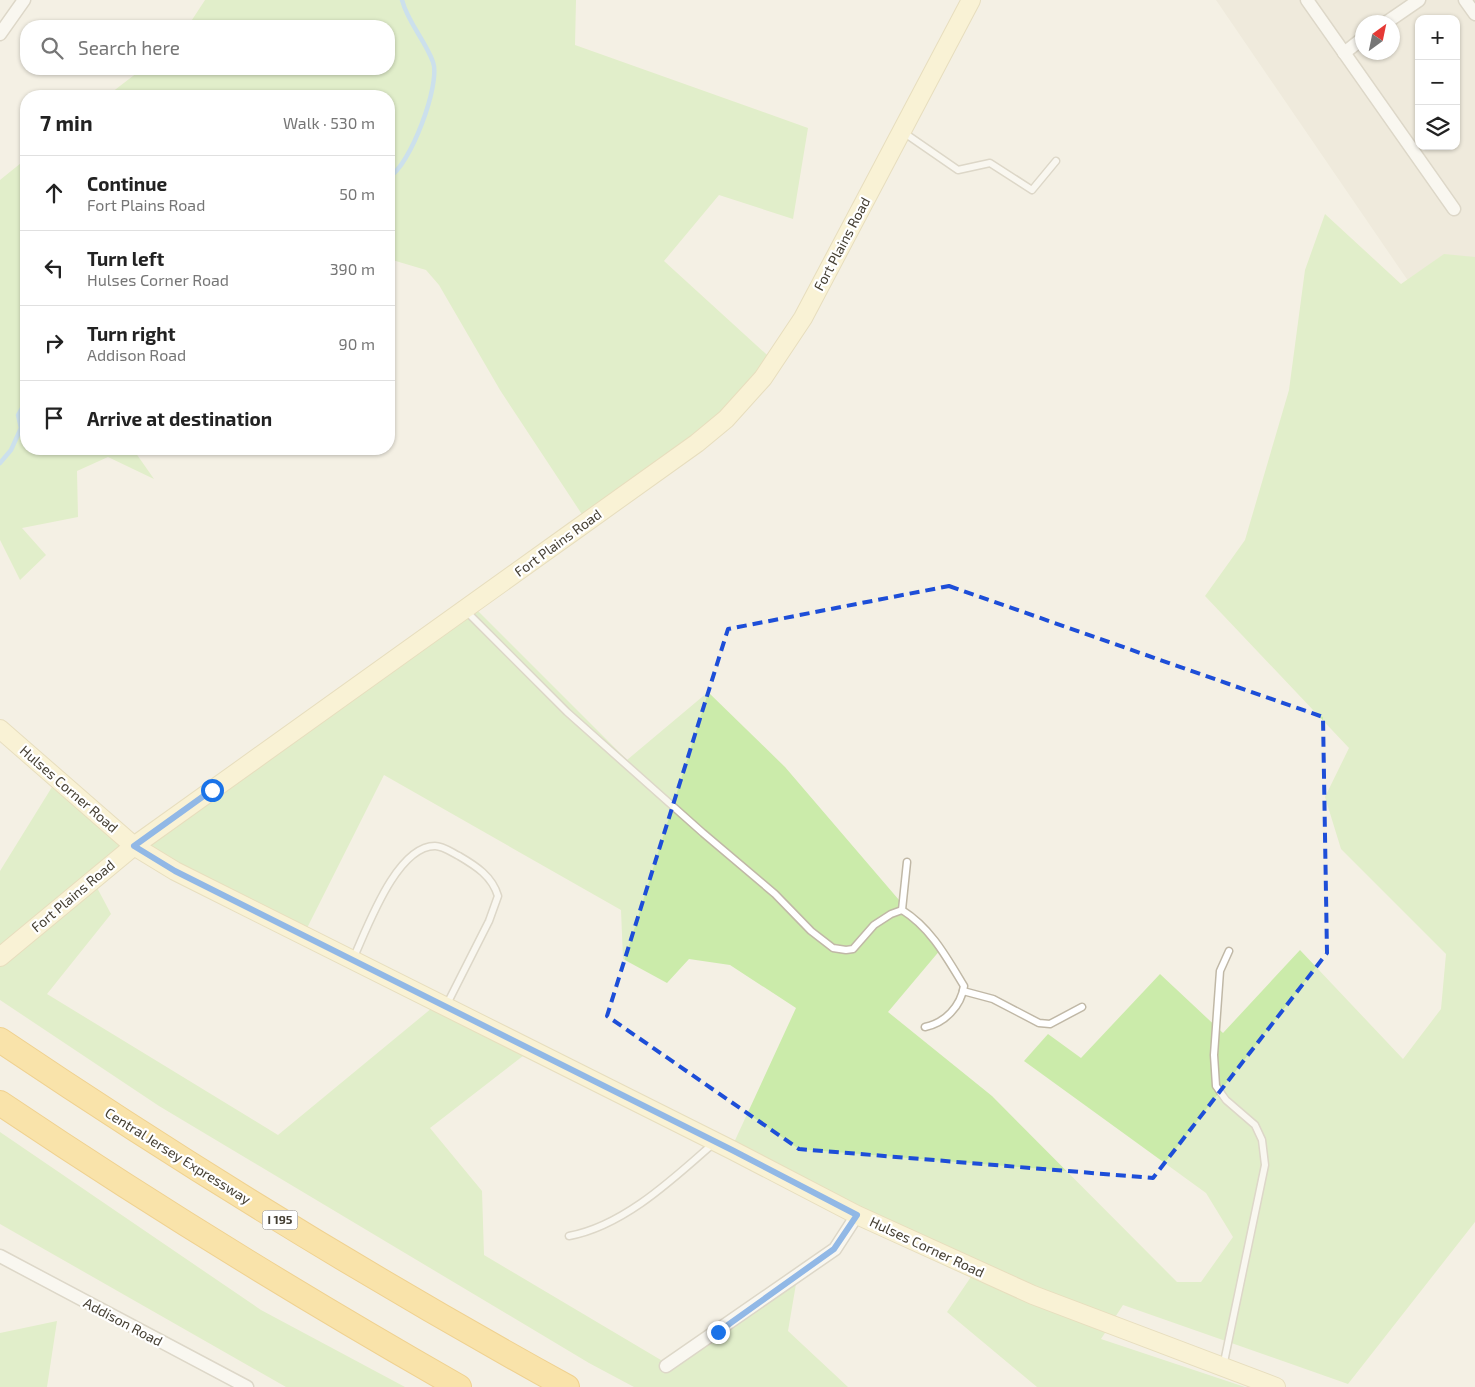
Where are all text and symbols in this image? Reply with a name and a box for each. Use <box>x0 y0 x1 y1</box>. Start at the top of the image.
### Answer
north arrow <box>1355 15 1400 60</box>
map controls <box>1415 15 1460 150</box>
button: + <box>1415 15 1460 60</box>
search box <box>20 20 395 75</box>
icon: search <box>38 34 66 62</box>
text: Search here <box>78 36 180 59</box>
button: − <box>1415 60 1460 105</box>
button: layers <box>1415 105 1460 150</box>
text: 7 min <box>40 110 93 135</box>
text: Walk · 530 m <box>283 113 375 132</box>
text: Continue <box>87 172 167 195</box>
icon: ahead <box>40 179 68 207</box>
text: 50 m <box>339 184 375 203</box>
street label: Fort Plains Road <box>810 194 873 293</box>
text: Fort Plains Road <box>87 195 205 214</box>
text: Turn left <box>87 247 164 270</box>
icon: left <box>40 254 68 282</box>
text: 390 m <box>330 259 375 278</box>
text: Hulses Corner Road <box>87 270 229 289</box>
text: Turn right <box>87 322 175 345</box>
icon: right <box>40 329 68 357</box>
text: 90 m <box>339 334 375 353</box>
text: Addison Road <box>87 345 186 364</box>
icon: arrive <box>40 404 68 432</box>
text: Arrive at destination <box>87 407 272 430</box>
street label: Fort Plains Road <box>511 505 605 580</box>
street label: Hulses Corner Road <box>17 741 122 836</box>
route start <box>201 779 224 802</box>
street label: Fort Plains Road <box>28 856 118 935</box>
street label: Central Jersey Expressway <box>102 1104 255 1208</box>
road number: I 195 <box>262 1210 298 1230</box>
street label: Hulses Corner Road <box>867 1213 987 1281</box>
street label: Addison Road <box>81 1294 166 1349</box>
route end <box>707 1321 730 1344</box>

